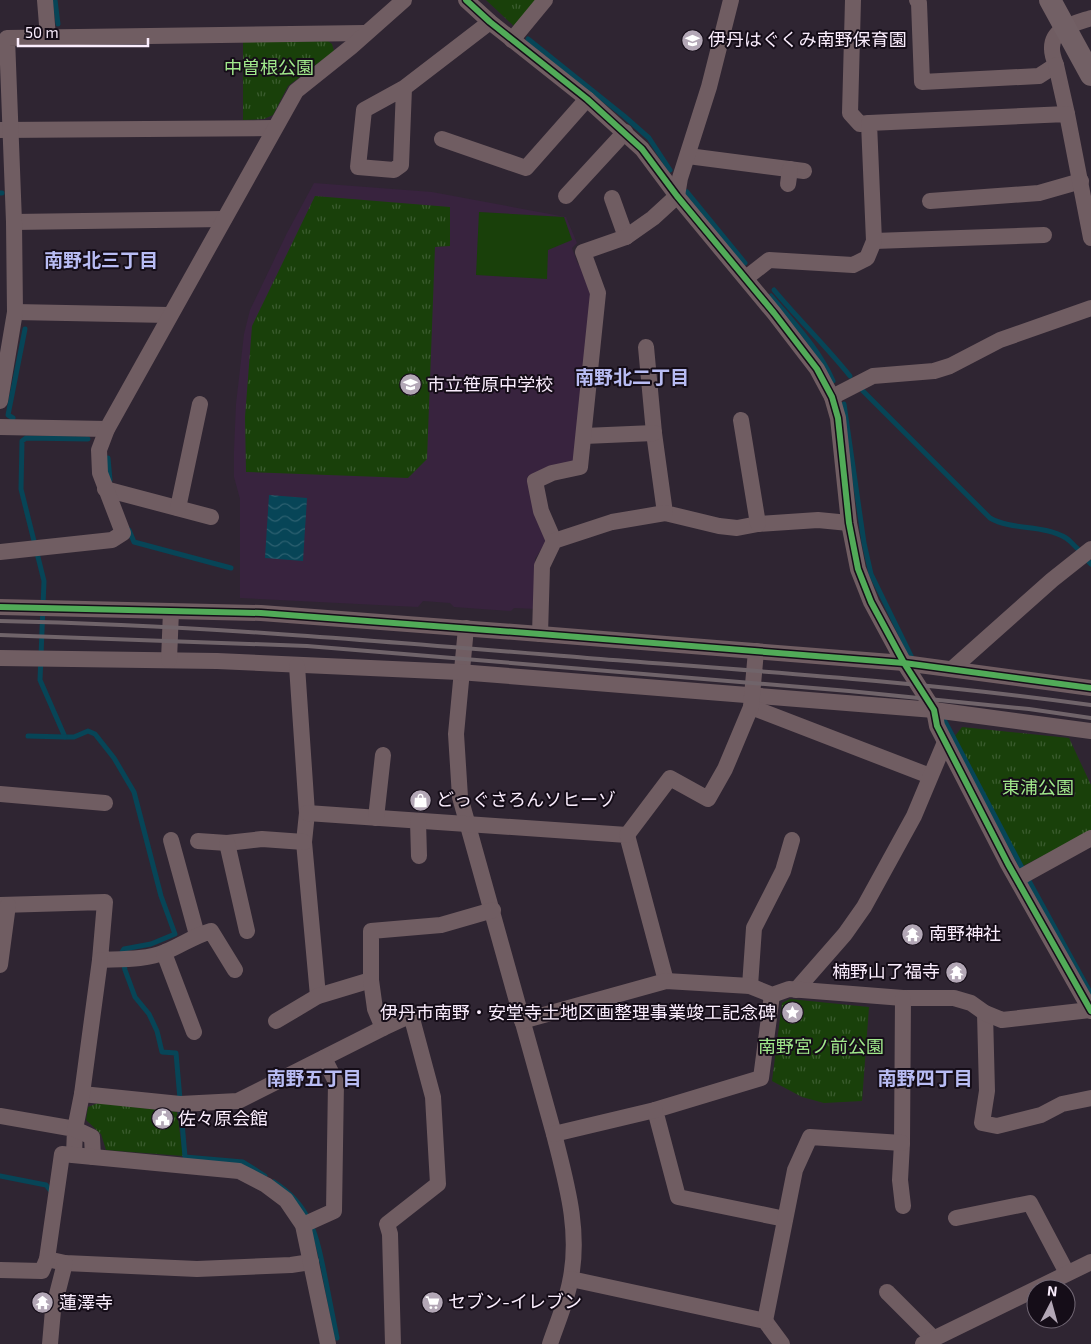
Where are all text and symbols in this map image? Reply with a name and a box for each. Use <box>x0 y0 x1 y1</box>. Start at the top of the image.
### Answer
scale bar <box>18 15 148 47</box>
text: 50 m <box>25 23 59 41</box>
school or university icon: 伊丹はぐくみ南野保育園 <box>680 28 704 52</box>
place label: 伊丹はぐくみ南野保育園 <box>708 28 907 50</box>
park label: 中曽根公園 <box>224 56 314 78</box>
district label: 南野北三丁目 <box>44 248 158 271</box>
district label: 南野北二丁目 <box>575 365 689 388</box>
school or university icon: 市立笹原中学校 <box>399 373 423 397</box>
place label: 市立笹原中学校 <box>427 373 553 395</box>
park label: 東浦公園 <box>1002 776 1074 798</box>
shop icon: どっぐさろんソヒーゾ <box>408 788 432 812</box>
place label: どっぐさろんソヒーゾ <box>436 788 616 810</box>
temple icon: 南野神社 <box>901 922 925 946</box>
place label: 南野神社 <box>929 922 1001 944</box>
place label: 楠野山了福寺 <box>832 960 940 982</box>
temple icon: 楠野山了福寺 <box>944 960 968 984</box>
place label: 伊丹市南野・安堂寺土地区画整理事業竣工記念碑 <box>380 1001 776 1023</box>
place icon: 伊丹市南野・安堂寺土地区画整理事業竣工記念碑 <box>780 1001 804 1025</box>
park label: 南野宮ノ前公園 <box>758 1035 884 1057</box>
district label: 南野五丁目 <box>266 1066 362 1089</box>
district label: 南野四丁目 <box>877 1066 973 1089</box>
public building icon: 佐々原会館 <box>150 1107 174 1131</box>
place label: 佐々原会館 <box>178 1107 268 1129</box>
north arrow <box>1026 1279 1076 1329</box>
text: N <box>1046 1282 1058 1300</box>
supermarket icon: セブン-イレブン <box>420 1290 444 1314</box>
place label: セブン-イレブン <box>448 1290 582 1312</box>
temple icon: 蓮澤寺 <box>31 1291 55 1315</box>
place label: 蓮澤寺 <box>59 1291 113 1313</box>

